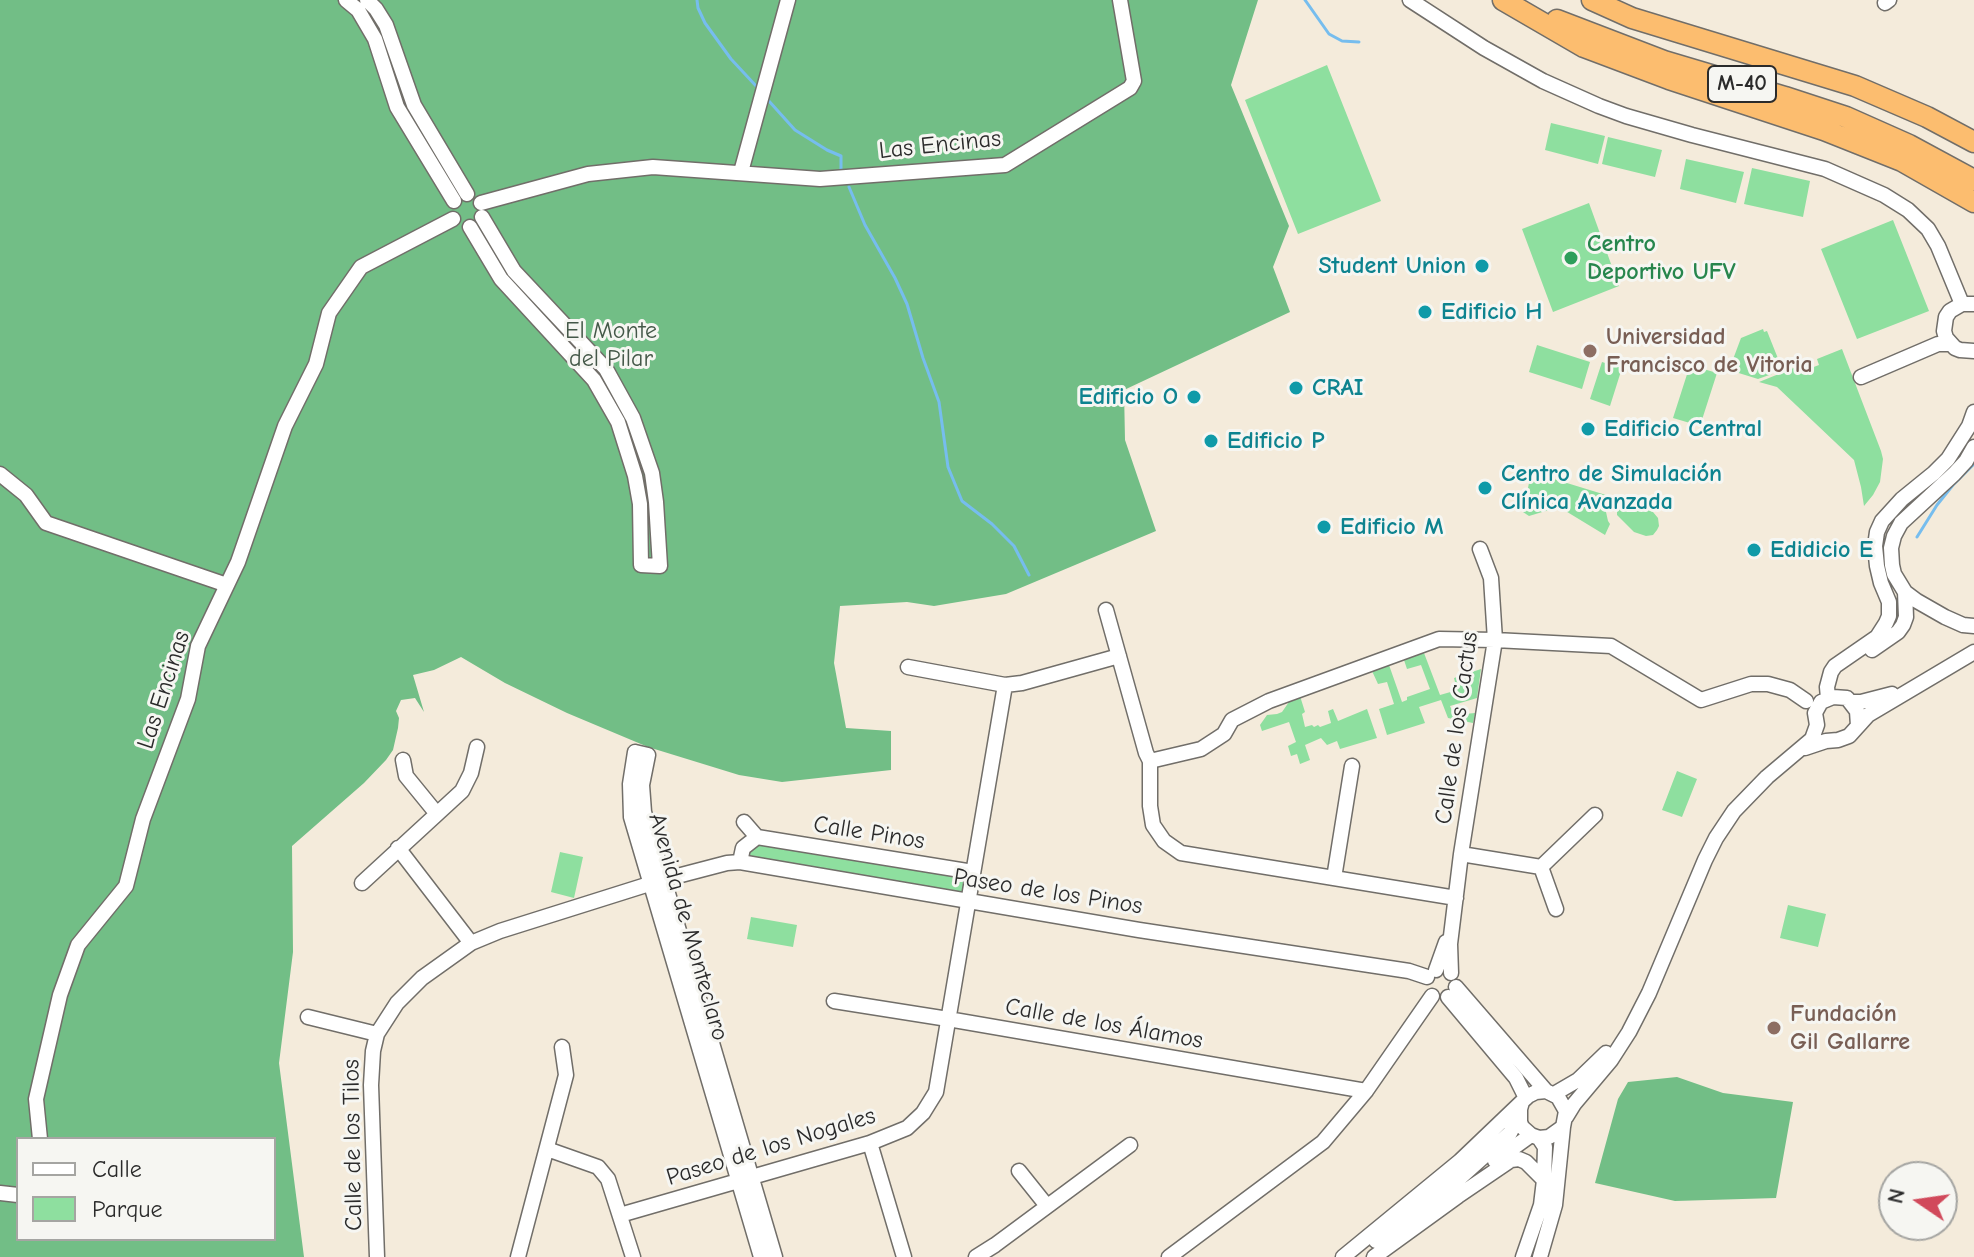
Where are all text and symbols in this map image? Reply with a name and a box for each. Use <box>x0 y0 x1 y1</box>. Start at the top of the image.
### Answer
road number: M-40 <box>1708 66 1776 102</box>
street label: Las Encinas <box>878 124 1002 166</box>
place label: Centro Deportivo UFV <box>1587 230 1736 286</box>
marker: Centro Deportivo UFV <box>1562 249 1580 267</box>
place label: Student Union <box>1318 252 1466 280</box>
marker: Student Union <box>1473 257 1491 275</box>
place label: Edificio H <box>1441 298 1542 326</box>
marker: Edificio H <box>1416 303 1434 321</box>
park label: El Monte del Pilar <box>565 317 657 373</box>
place label: Universidad Francisco de Vitoria <box>1606 323 1813 379</box>
marker: Universidad Francisco de Vitoria <box>1581 342 1599 360</box>
place label: CRAI <box>1312 374 1363 402</box>
marker: CRAI <box>1287 379 1305 397</box>
place label: Edificio O <box>1078 383 1178 411</box>
marker: Edificio O <box>1185 388 1203 406</box>
place label: Edificio Central <box>1604 415 1762 443</box>
marker: Edificio Central <box>1579 420 1597 438</box>
place label: Edificio P <box>1227 427 1324 455</box>
marker: Edificio P <box>1202 432 1220 450</box>
place label: Centro de Simulación Clínica Avanzada <box>1501 460 1722 516</box>
marker: Centro de Simulación Clínica Avanzada <box>1476 479 1494 497</box>
place label: Edificio M <box>1340 513 1444 541</box>
marker: Edificio M <box>1315 518 1333 536</box>
place label: Edidicio E <box>1770 536 1873 564</box>
marker: Edidicio E <box>1745 541 1763 559</box>
street label: Las Encinas <box>131 627 197 753</box>
street label: Calle de los Cactus <box>1429 630 1485 826</box>
street label: Avenida de Monteclaro <box>642 810 734 1044</box>
street label: Calle Pinos <box>811 810 927 856</box>
street label: Paseo de los Pinos <box>952 863 1144 921</box>
street label: Calle de los Álamos <box>1003 992 1205 1056</box>
place label: Fundación Gil Gallarre <box>1790 1000 1910 1056</box>
marker: Fundación Gil Gallarre <box>1765 1019 1783 1037</box>
street label: Calle de los Tilos <box>337 1059 369 1231</box>
street label: Paseo de los Nogales <box>663 1102 879 1192</box>
legend <box>16 1137 276 1241</box>
text: Calle <box>92 1155 142 1183</box>
north arrow <box>1878 1161 1958 1241</box>
text: N <box>1882 1186 1911 1206</box>
text: Parque <box>92 1195 163 1223</box>

